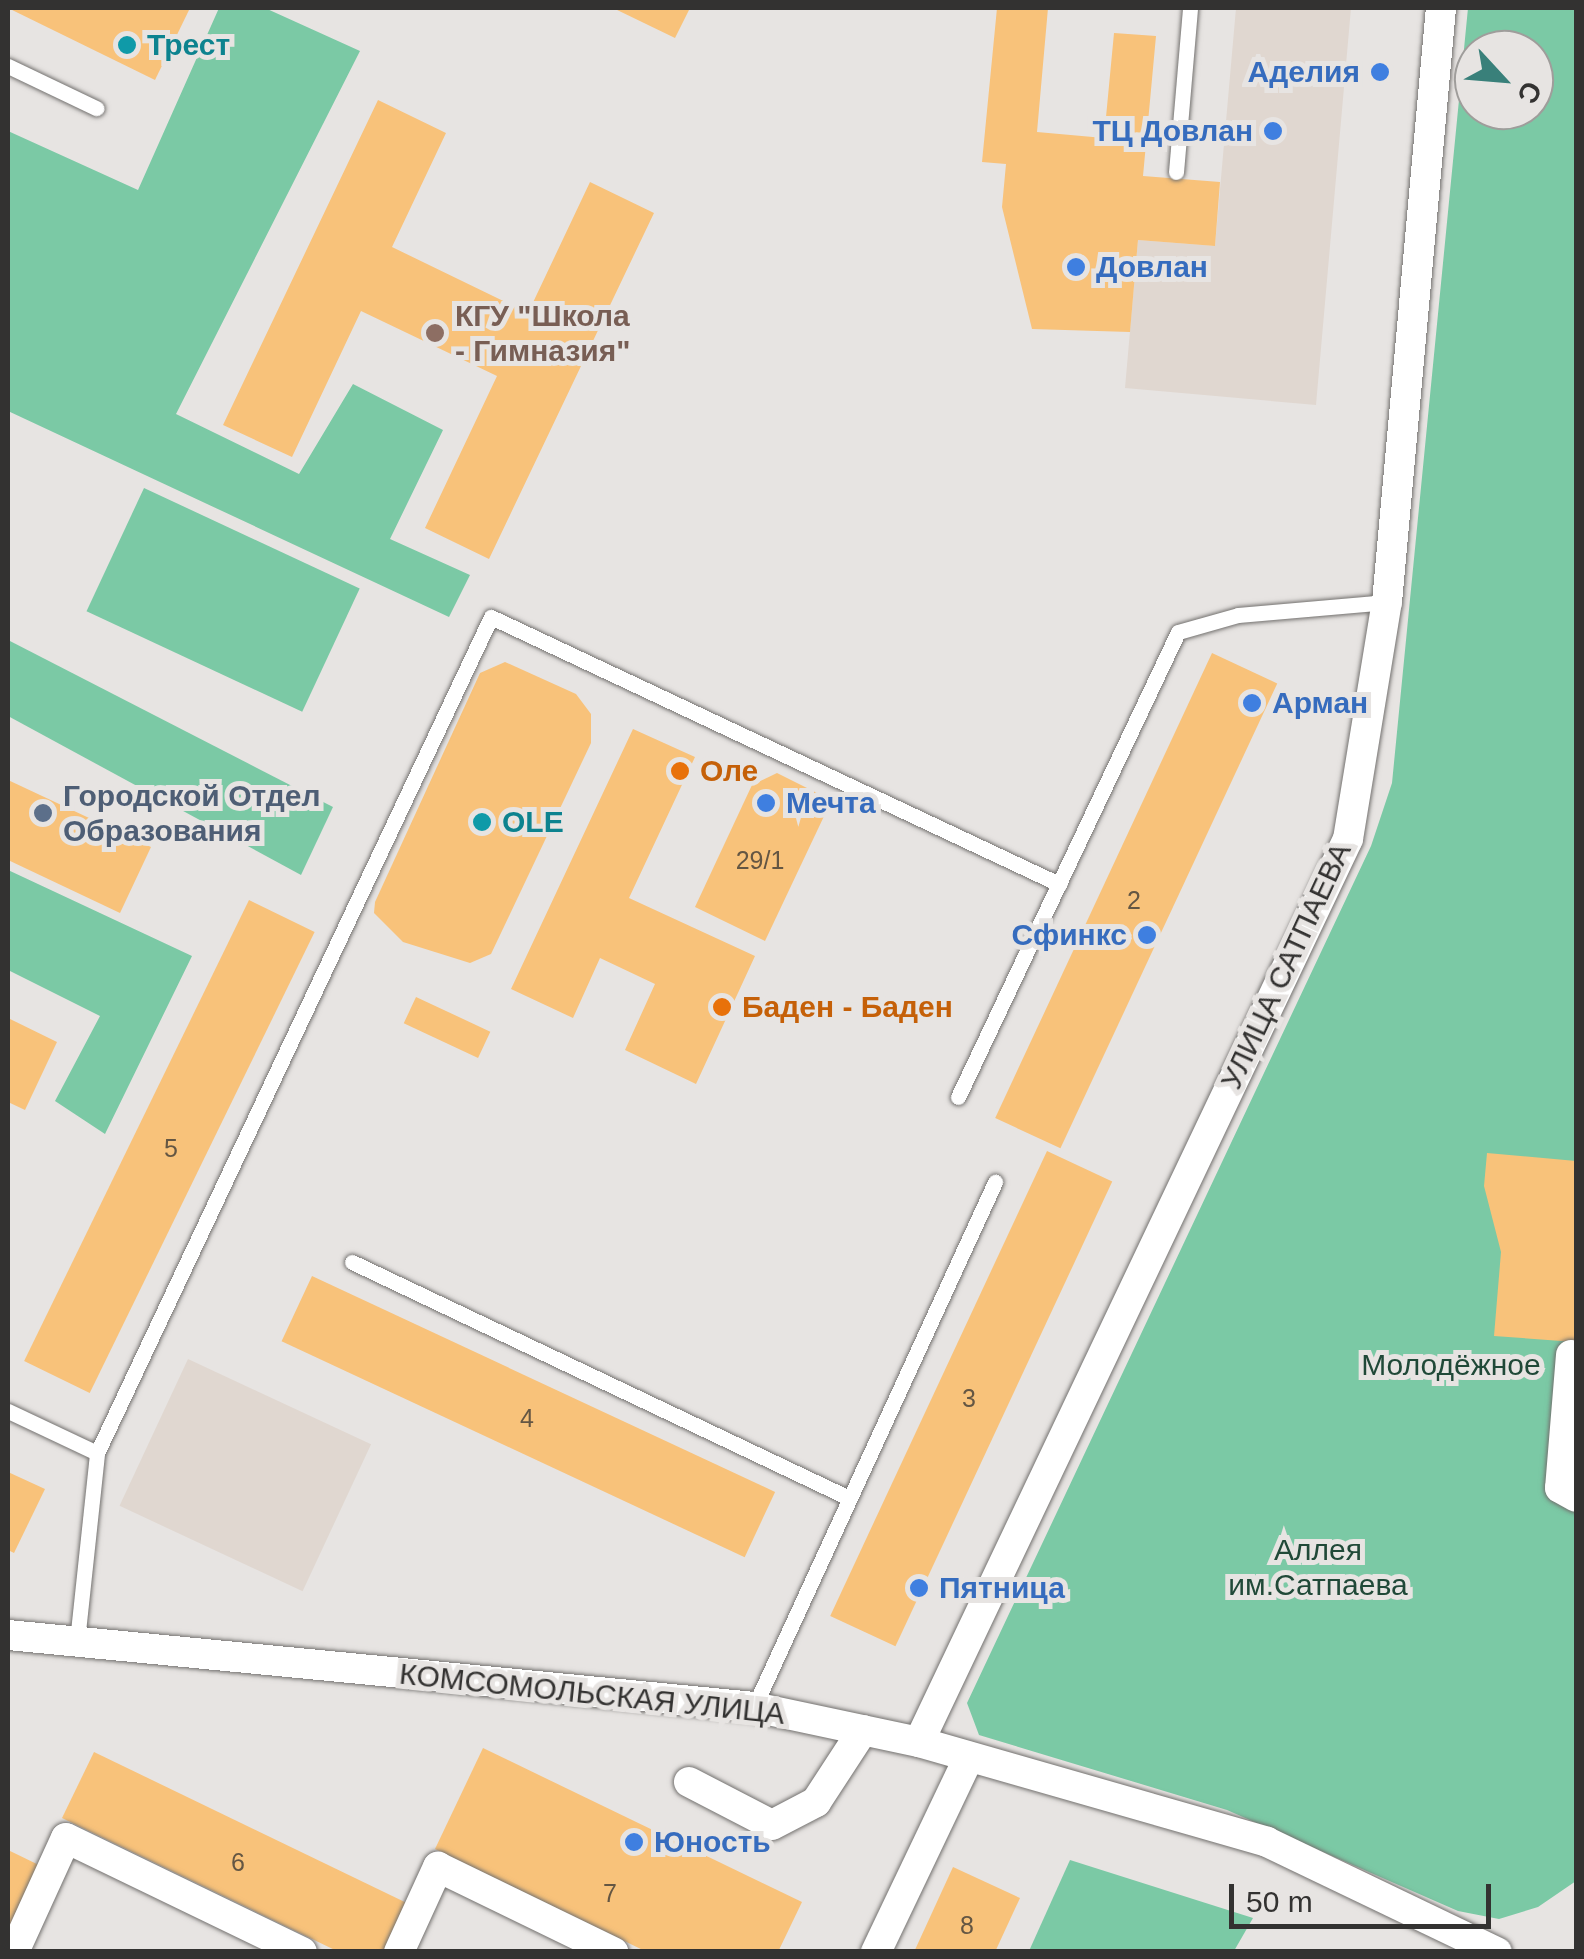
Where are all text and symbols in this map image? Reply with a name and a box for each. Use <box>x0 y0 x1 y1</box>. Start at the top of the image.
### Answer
place label: Трест <box>147 27 230 63</box>
north arrow <box>1454 30 1554 130</box>
marker: Трест <box>116 34 138 56</box>
place label: Аделия <box>1248 54 1360 90</box>
marker: Аделия <box>1369 61 1391 83</box>
text: С <box>1511 77 1548 108</box>
place label: ТЦ Довлан <box>1092 113 1253 149</box>
marker: ТЦ Довлан <box>1262 120 1284 142</box>
place label: Довлан <box>1096 249 1208 285</box>
marker: Довлан <box>1065 256 1087 278</box>
place label: КГУ "Школа - Гимназия" <box>455 298 630 368</box>
marker: КГУ "Школа - Гимназия" <box>424 322 446 344</box>
place label: Арман <box>1272 685 1368 721</box>
marker: Арман <box>1241 692 1263 714</box>
place label: Оле <box>700 753 758 789</box>
marker: Оле <box>669 760 691 782</box>
place label: Городской Отдел Образования <box>63 778 321 848</box>
place label: Мечта <box>786 785 876 821</box>
marker: Мечта <box>755 792 777 814</box>
marker: Городской Отдел Образования <box>32 802 54 824</box>
place label: OLE <box>502 804 564 840</box>
marker: OLE <box>471 811 493 833</box>
street label: УЛИЦА САТПАЕВА <box>1213 837 1359 1095</box>
house number: 29/1 <box>736 845 784 875</box>
house number: 2 <box>1127 885 1141 915</box>
place label: Сфинкс <box>1012 917 1127 953</box>
marker: Сфинкс <box>1136 924 1158 946</box>
place label: Баден - Баден <box>742 989 953 1025</box>
marker: Баден - Баден <box>711 996 733 1018</box>
house number: 5 <box>164 1133 178 1163</box>
park label: Молодёжное <box>1361 1347 1541 1383</box>
house number: 3 <box>962 1383 976 1413</box>
house number: 4 <box>520 1403 534 1433</box>
park label: Аллея им.Сатпаева <box>1228 1532 1408 1602</box>
place label: Пятница <box>939 1570 1065 1606</box>
marker: Пятница <box>908 1577 930 1599</box>
street label: КОМСОМОЛЬСКАЯ УЛИЦА <box>398 1656 786 1732</box>
place label: Юность <box>654 1824 771 1860</box>
marker: Юность <box>623 1831 645 1853</box>
house number: 6 <box>231 1847 245 1877</box>
scale bar <box>1234 1864 1496 1926</box>
house number: 7 <box>603 1878 617 1908</box>
text: 50 m <box>1246 1885 1313 1918</box>
house number: 8 <box>960 1910 974 1940</box>

